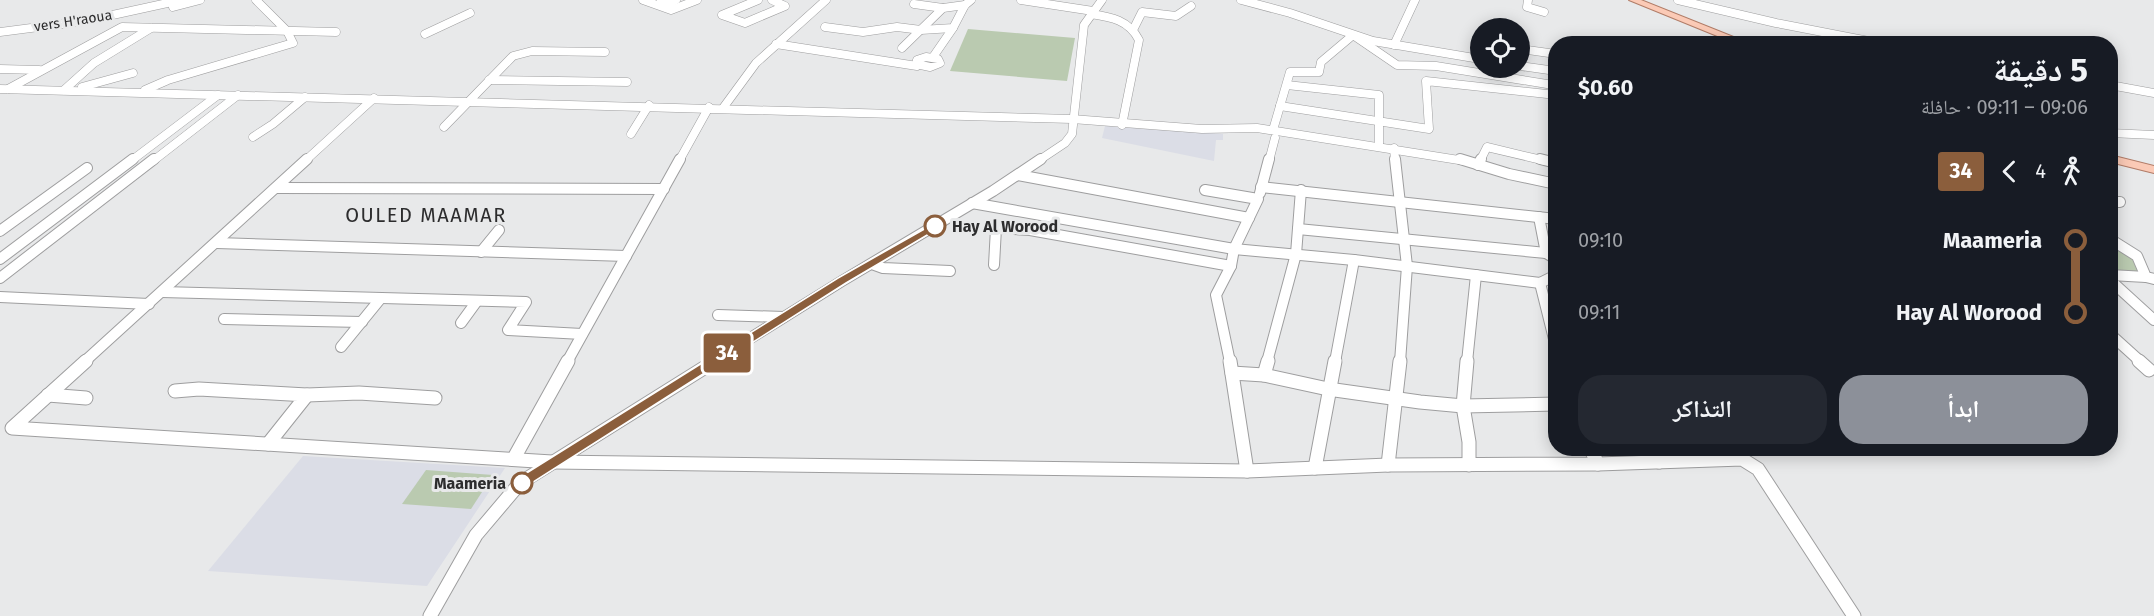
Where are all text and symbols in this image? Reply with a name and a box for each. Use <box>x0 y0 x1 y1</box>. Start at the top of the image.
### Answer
street label: vers H'raoua <box>33 6 113 36</box>
map controls <box>1470 18 1530 78</box>
button: locate <box>1470 18 1530 78</box>
text: 5 دقيقة <box>1993 50 2088 90</box>
text: $0.60 <box>1578 74 1633 101</box>
text: 09:06 – 09:11 · حافلة <box>1921 95 2088 119</box>
icon: back <box>1993 155 2026 188</box>
icon: walk <box>2055 155 2088 188</box>
text: 34 <box>1950 158 1972 184</box>
text: 4 <box>2035 159 2046 183</box>
district label: OULED MAAMAR <box>345 203 507 227</box>
marker: Hay Al Worood <box>924 215 946 237</box>
place label: Hay Al Worood <box>952 217 1058 236</box>
text: Maameria <box>1943 227 2042 254</box>
text: 09:10 <box>1578 228 1623 252</box>
text: Hay Al Worood <box>1896 299 2042 326</box>
text: 09:11 <box>1578 300 1621 324</box>
line badge: 34 <box>700 334 754 372</box>
text: 34 <box>716 340 738 366</box>
button: التذاكر <box>1578 375 1827 444</box>
button: ابدأ <box>1839 375 2088 444</box>
marker: Maameria <box>511 472 533 494</box>
place label: Maameria <box>434 474 506 493</box>

